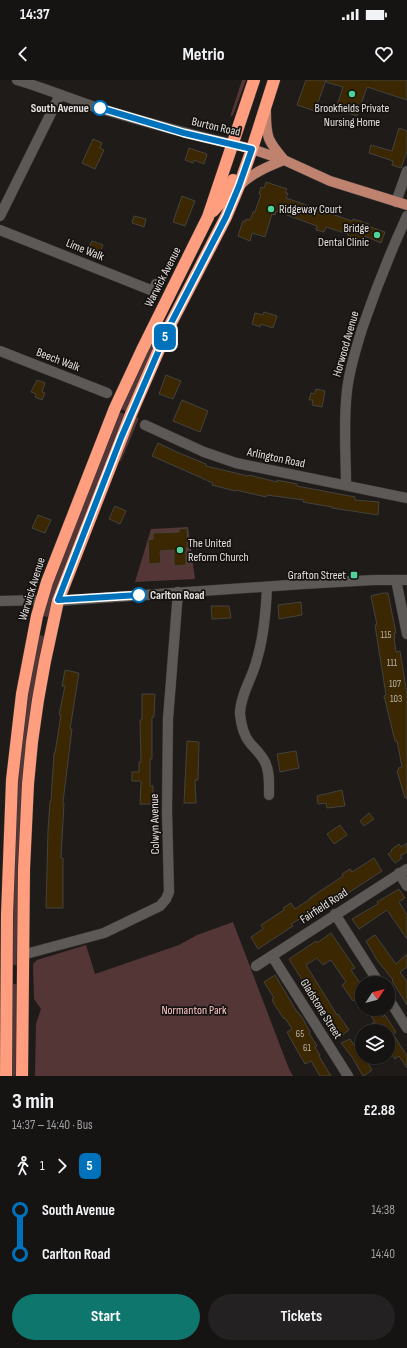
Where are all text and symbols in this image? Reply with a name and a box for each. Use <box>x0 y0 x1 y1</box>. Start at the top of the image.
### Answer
text: 14:37 <box>20 5 50 24</box>
icon: back <box>12 43 34 65</box>
icon: heart <box>373 43 395 65</box>
text: Metrio <box>182 44 225 65</box>
marker: Brookfields Private Nursing Home <box>347 89 357 99</box>
marker: South Avenue <box>92 100 108 116</box>
place label: South Avenue <box>31 101 89 116</box>
place label: Brookfields Private Nursing Home <box>315 101 390 130</box>
street label: Burton Road <box>190 114 242 140</box>
place label: Ridgeway Court <box>279 202 342 217</box>
marker: Ridgeway Court <box>266 204 276 214</box>
place label: Bridge Dental Clinic <box>318 221 369 250</box>
marker: Bridge Dental Clinic <box>372 230 382 240</box>
street label: Lime Walk <box>64 236 107 265</box>
street label: Warwick Avenue <box>141 244 185 310</box>
street label: Horwood Avenue <box>329 309 363 379</box>
line badge: 5 <box>152 324 178 350</box>
text: 5 <box>162 328 168 345</box>
street label: Beech Walk <box>34 345 82 375</box>
street label: Arlington Road <box>245 444 306 471</box>
place label: The United Reform Church <box>188 536 249 565</box>
marker: The United Reform Church <box>175 545 185 555</box>
street label: Warwick Avenue <box>15 555 49 622</box>
place label: Grafton Street <box>288 568 346 583</box>
marker: Grafton Street <box>349 570 359 580</box>
marker: Carlton Road <box>131 587 147 603</box>
place label: Carlton Road <box>150 588 205 603</box>
house number: 115 <box>380 629 392 641</box>
house number: 111 <box>387 657 398 669</box>
house number: 107 <box>389 678 401 690</box>
house number: 103 <box>390 693 402 705</box>
street label: Colwyn Avenue <box>147 793 163 854</box>
street label: Fairfield Road <box>297 885 351 927</box>
street label: Gladstone Street <box>297 976 346 1042</box>
north arrow <box>355 976 395 1016</box>
map controls <box>355 976 395 1064</box>
park label: Normanton Park <box>161 1003 227 1018</box>
button: layers <box>355 1024 395 1064</box>
house number: 65 <box>296 1028 304 1040</box>
house number: 61 <box>303 1042 311 1054</box>
text: 3 min <box>12 1088 54 1115</box>
text: £2.88 <box>363 1101 395 1120</box>
text: 14:37 – 14:40 · Bus <box>12 1117 93 1133</box>
icon: walk <box>12 1155 34 1177</box>
icon: forward <box>51 1155 73 1177</box>
text: 5 <box>87 1157 93 1174</box>
text: 1 <box>40 1158 45 1174</box>
text: South Avenue <box>42 1201 115 1220</box>
text: 14:38 <box>371 1202 395 1218</box>
text: Carlton Road <box>42 1245 110 1264</box>
text: 14:40 <box>371 1246 395 1262</box>
button: Start <box>12 1294 200 1340</box>
button: Tickets <box>208 1294 395 1340</box>

